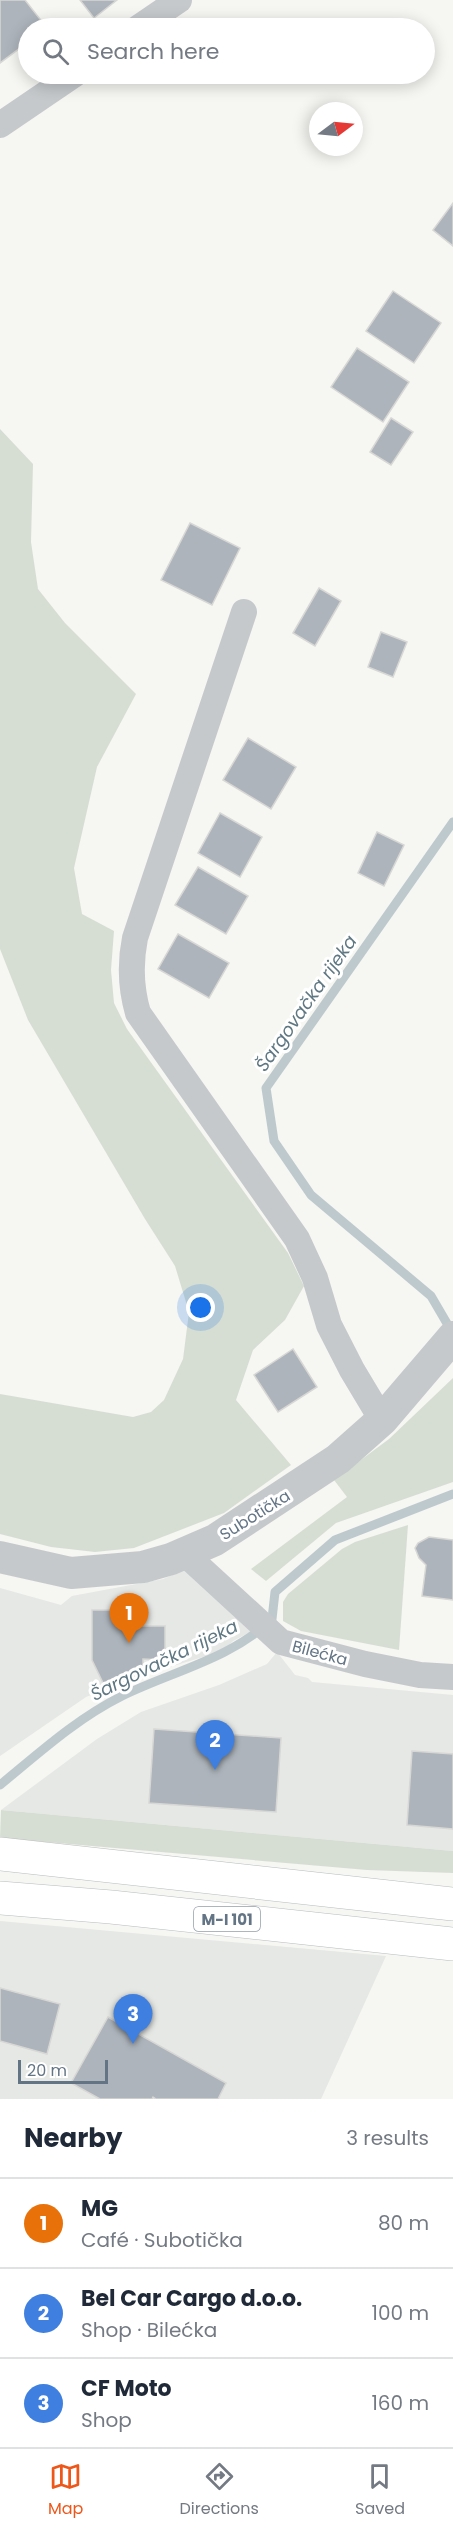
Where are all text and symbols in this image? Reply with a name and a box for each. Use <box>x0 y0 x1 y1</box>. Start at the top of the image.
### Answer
search box <box>18 18 435 84</box>
icon: search <box>39 35 72 68</box>
text: Search here <box>87 36 220 67</box>
north arrow <box>309 102 363 156</box>
water label: Šargovačka rijeka <box>250 930 362 1076</box>
your location <box>186 1293 215 1322</box>
street label: Subotička <box>215 1484 295 1546</box>
pin: 1 <box>110 1594 148 1643</box>
water label: Šargovačka rijeka <box>86 1613 242 1707</box>
street label: Bilećka <box>290 1635 350 1671</box>
pin: 2 <box>196 1720 234 1770</box>
road number: M-I 101 <box>194 1907 260 1931</box>
pin: 3 <box>114 1994 152 2044</box>
scale bar <box>18 2057 108 2084</box>
text: 20 m <box>27 2059 67 2082</box>
text: Nearby <box>24 2120 122 2156</box>
text: 3 results <box>346 2124 429 2152</box>
text: MG <box>81 2193 118 2224</box>
text: 1 <box>40 2209 47 2237</box>
text: 80 m <box>378 2209 429 2237</box>
text: Café · Subotička <box>81 2226 243 2254</box>
text: Bel Car Cargo d.o.o. <box>81 2283 302 2314</box>
text: 2 <box>38 2299 49 2327</box>
text: 100 m <box>372 2299 429 2327</box>
text: Shop · Bilećka <box>81 2316 217 2344</box>
text: CF Moto <box>81 2373 172 2404</box>
text: 3 <box>37 2389 50 2417</box>
text: 160 m <box>371 2389 429 2417</box>
text: Shop <box>81 2406 132 2434</box>
tab: Map <box>48 2460 83 2521</box>
tab: Directions <box>180 2460 259 2521</box>
tab: Saved <box>355 2460 405 2521</box>

